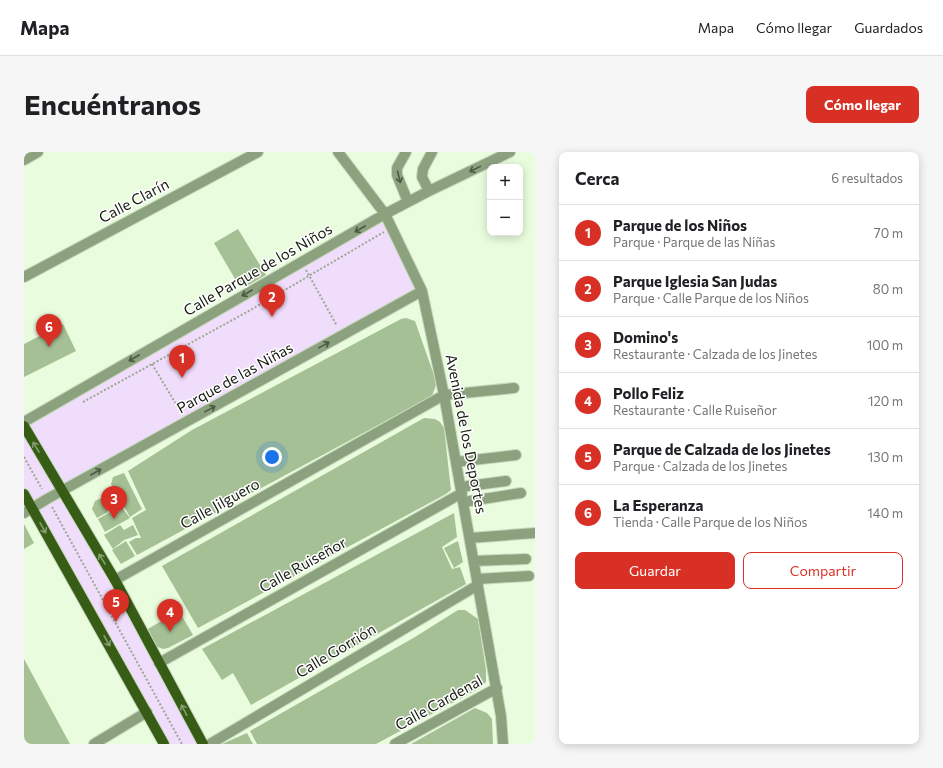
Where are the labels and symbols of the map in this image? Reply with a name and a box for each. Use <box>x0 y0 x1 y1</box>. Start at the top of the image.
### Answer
one-way arrow <box>470 166 482 173</box>
one-way arrow <box>395 170 403 183</box>
street label: Calle Clarín <box>95 174 172 226</box>
street label: Calle Parque de los Niños <box>180 219 335 319</box>
one-way arrow <box>354 225 366 233</box>
pin: 2 <box>259 284 285 317</box>
one-way arrow <box>241 290 253 298</box>
pin: 6 <box>36 314 62 347</box>
street label: Parque de las Niñas <box>173 338 296 417</box>
one-way arrow <box>317 341 329 349</box>
pin: 1 <box>169 345 195 378</box>
street label: Avenida de los Deportes <box>443 352 491 515</box>
one-way arrow <box>128 355 140 363</box>
one-way arrow <box>204 404 216 412</box>
one-way arrow <box>32 442 40 453</box>
your location <box>262 447 282 467</box>
one-way arrow <box>90 467 102 475</box>
street label: Calle Jilguero <box>177 474 262 532</box>
pin: 3 <box>101 486 127 519</box>
one-way arrow <box>40 522 48 534</box>
street label: Calle Ruiseñor <box>256 533 349 596</box>
one-way arrow <box>98 553 106 565</box>
pin: 5 <box>103 589 129 622</box>
pin: 4 <box>157 599 183 632</box>
street label: Calle Gorrión <box>292 619 379 681</box>
one-way arrow <box>103 635 111 647</box>
street label: Calle Cardenal <box>392 671 485 734</box>
one-way arrow <box>180 704 188 716</box>

